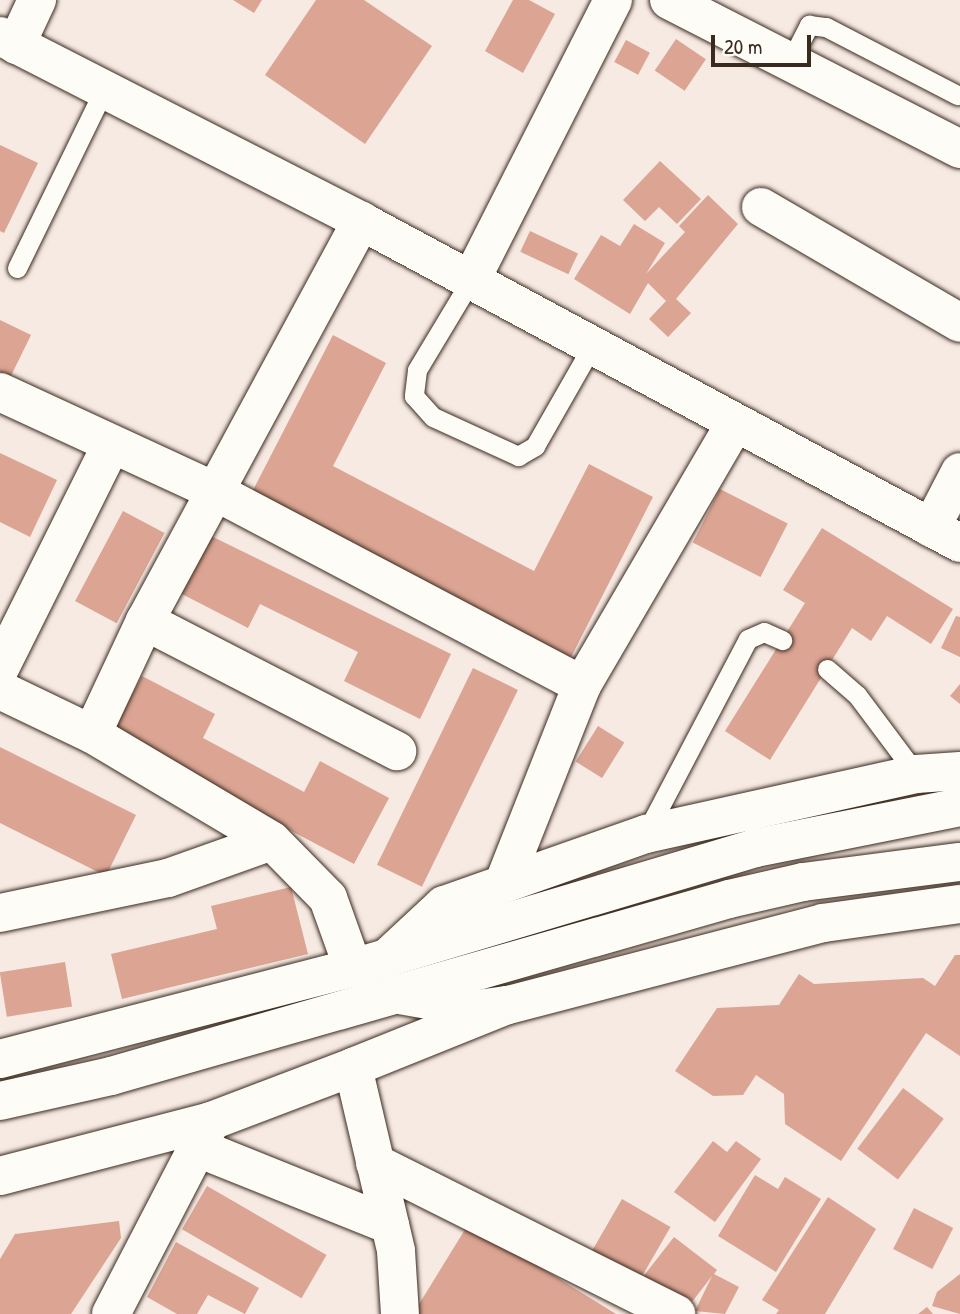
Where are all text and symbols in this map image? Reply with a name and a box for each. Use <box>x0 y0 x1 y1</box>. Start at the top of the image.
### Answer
scale bar <box>715 21 815 65</box>
text: 20 m <box>724 32 762 61</box>

